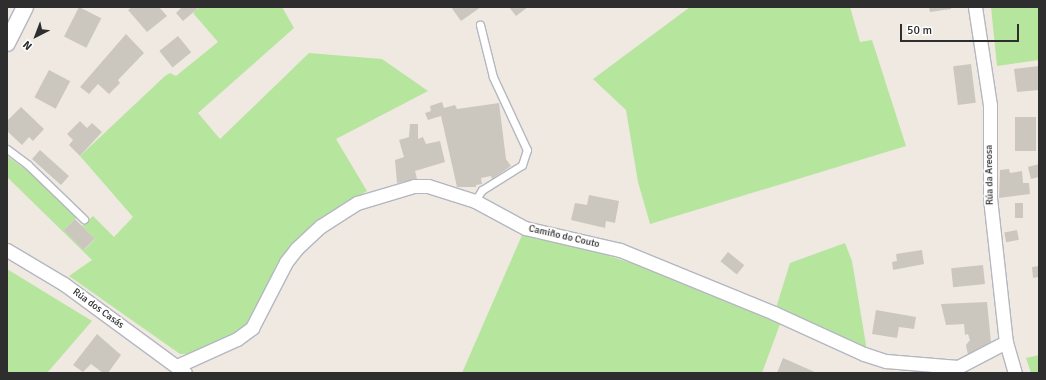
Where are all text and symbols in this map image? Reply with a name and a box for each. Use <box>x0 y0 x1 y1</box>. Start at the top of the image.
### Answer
north arrow <box>16 16 56 56</box>
scale bar <box>902 16 1021 42</box>
text: 50 m <box>907 23 932 38</box>
text: N <box>20 38 35 53</box>
street label: Rúa da Areosa <box>983 145 997 205</box>
street label: Camiño do Couto <box>527 223 601 251</box>
street label: Rúa dos Casás <box>70 286 126 332</box>

